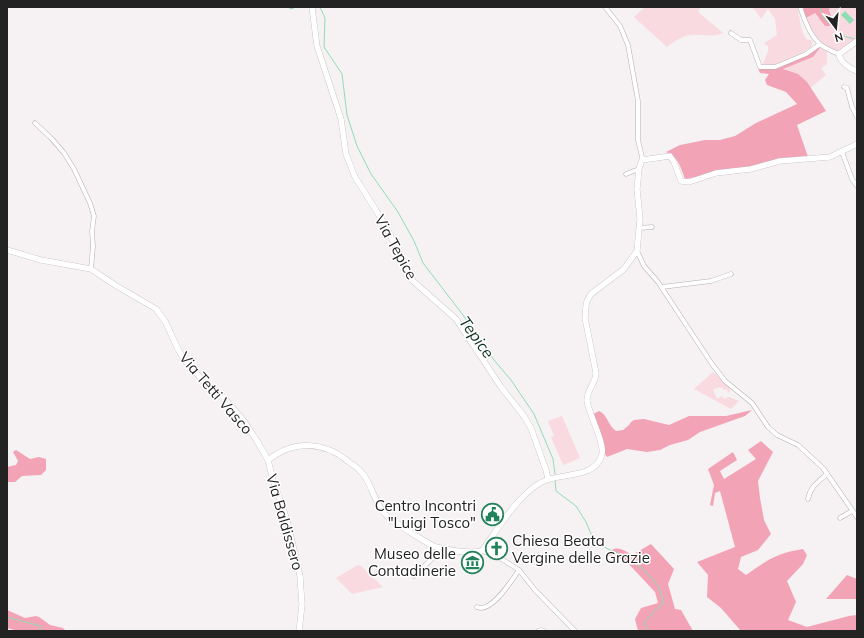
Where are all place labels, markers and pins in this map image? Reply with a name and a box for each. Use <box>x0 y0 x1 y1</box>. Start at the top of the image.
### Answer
place label: Centro Incontri "Luigi Tosco" <box>375 496 476 532</box>
public building icon: Centro Incontri "Luigi Tosco" <box>479 501 505 527</box>
place label: Chiesa Beata Vergine delle Grazie <box>512 531 650 567</box>
church icon: Chiesa Beata Vergine delle Grazie <box>484 536 510 562</box>
place label: Museo delle Contadinerie <box>368 544 456 580</box>
museum icon: Museo delle Contadinerie <box>459 549 485 575</box>

